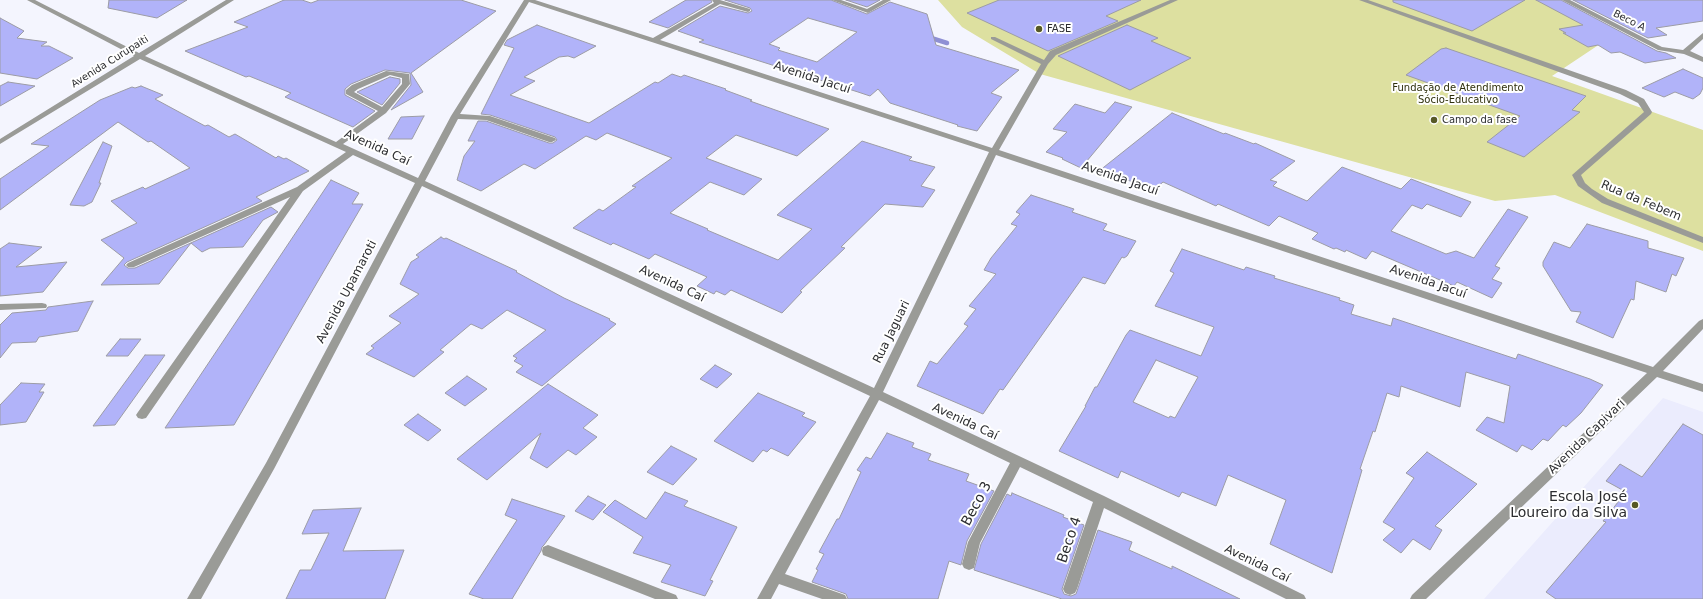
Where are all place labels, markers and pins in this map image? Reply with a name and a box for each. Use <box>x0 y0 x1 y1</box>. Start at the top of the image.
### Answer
place label: FASE <box>1047 23 1071 35</box>
marker: FASE <box>1034 24 1044 34</box>
place label: Campo da fase <box>1442 114 1517 126</box>
marker: Campo da fase <box>1429 115 1439 125</box>
place label: Escola José Loureiro da Silva <box>1510 489 1627 522</box>
marker: Escola José Loureiro da Silva <box>1630 500 1640 510</box>

